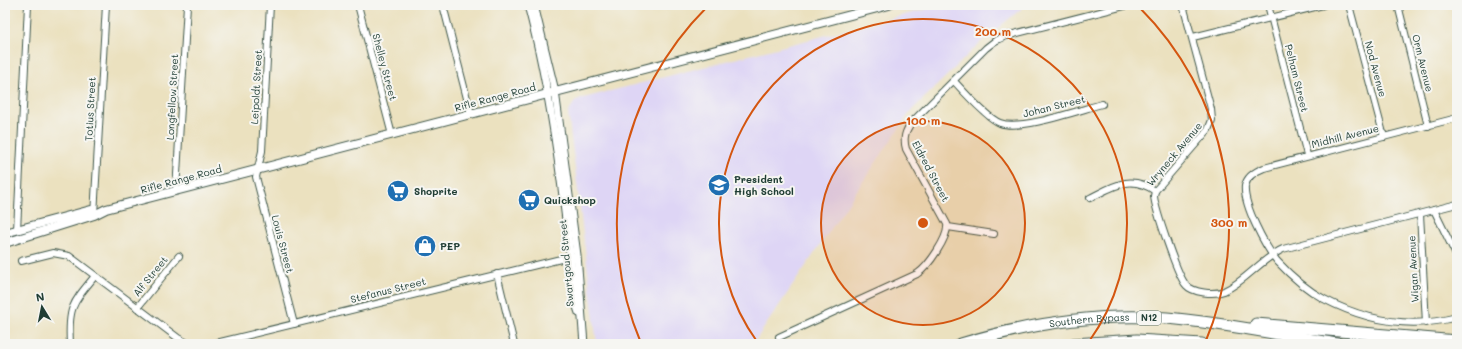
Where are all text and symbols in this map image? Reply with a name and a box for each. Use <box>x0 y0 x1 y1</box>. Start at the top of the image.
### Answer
text: 200 m <box>975 23 1011 39</box>
street label: Shelley Street <box>369 32 401 102</box>
street label: Orm Avenue <box>1409 33 1437 93</box>
street label: Nod Avenue <box>1362 39 1390 99</box>
street label: Pelham Street <box>1282 42 1312 114</box>
street label: Leipoldt Street <box>247 49 265 125</box>
street label: Longfellow Street <box>163 54 181 140</box>
street label: Totius Street <box>81 77 99 141</box>
street label: Rifle Range Road <box>453 79 537 115</box>
street label: Johan Street <box>1021 91 1087 121</box>
text: 100 m <box>906 112 940 128</box>
street label: Wryneck Avenue <box>1143 119 1205 189</box>
street label: Midhill Avenue <box>1310 121 1380 151</box>
street label: Eldred Street <box>909 138 953 204</box>
street label: Rifle Range Road <box>139 161 223 197</box>
school or university icon: President High School <box>706 172 732 198</box>
place label: President High School <box>734 172 794 198</box>
supermarket icon: Shoprite <box>385 178 411 204</box>
place label: Shoprite <box>414 184 457 198</box>
supermarket icon: Quickshop <box>516 187 542 213</box>
place label: Quickshop <box>544 193 596 207</box>
street label: Louis Street <box>269 213 297 275</box>
text: 300 m <box>1211 214 1247 230</box>
centre of rings <box>916 216 930 230</box>
street label: Swartgoud Street <box>555 219 577 307</box>
shop icon: PEP <box>412 233 438 259</box>
street label: Wigan Avenue <box>1404 235 1422 303</box>
place label: PEP <box>440 239 460 253</box>
street label: Alf Street <box>129 253 171 299</box>
street label: Stefanus Street <box>349 274 427 306</box>
north arrow <box>22 287 62 327</box>
text: N <box>35 289 46 305</box>
street label: Southern Bypass <box>1048 310 1130 331</box>
road number: N12 <box>1137 311 1161 325</box>

